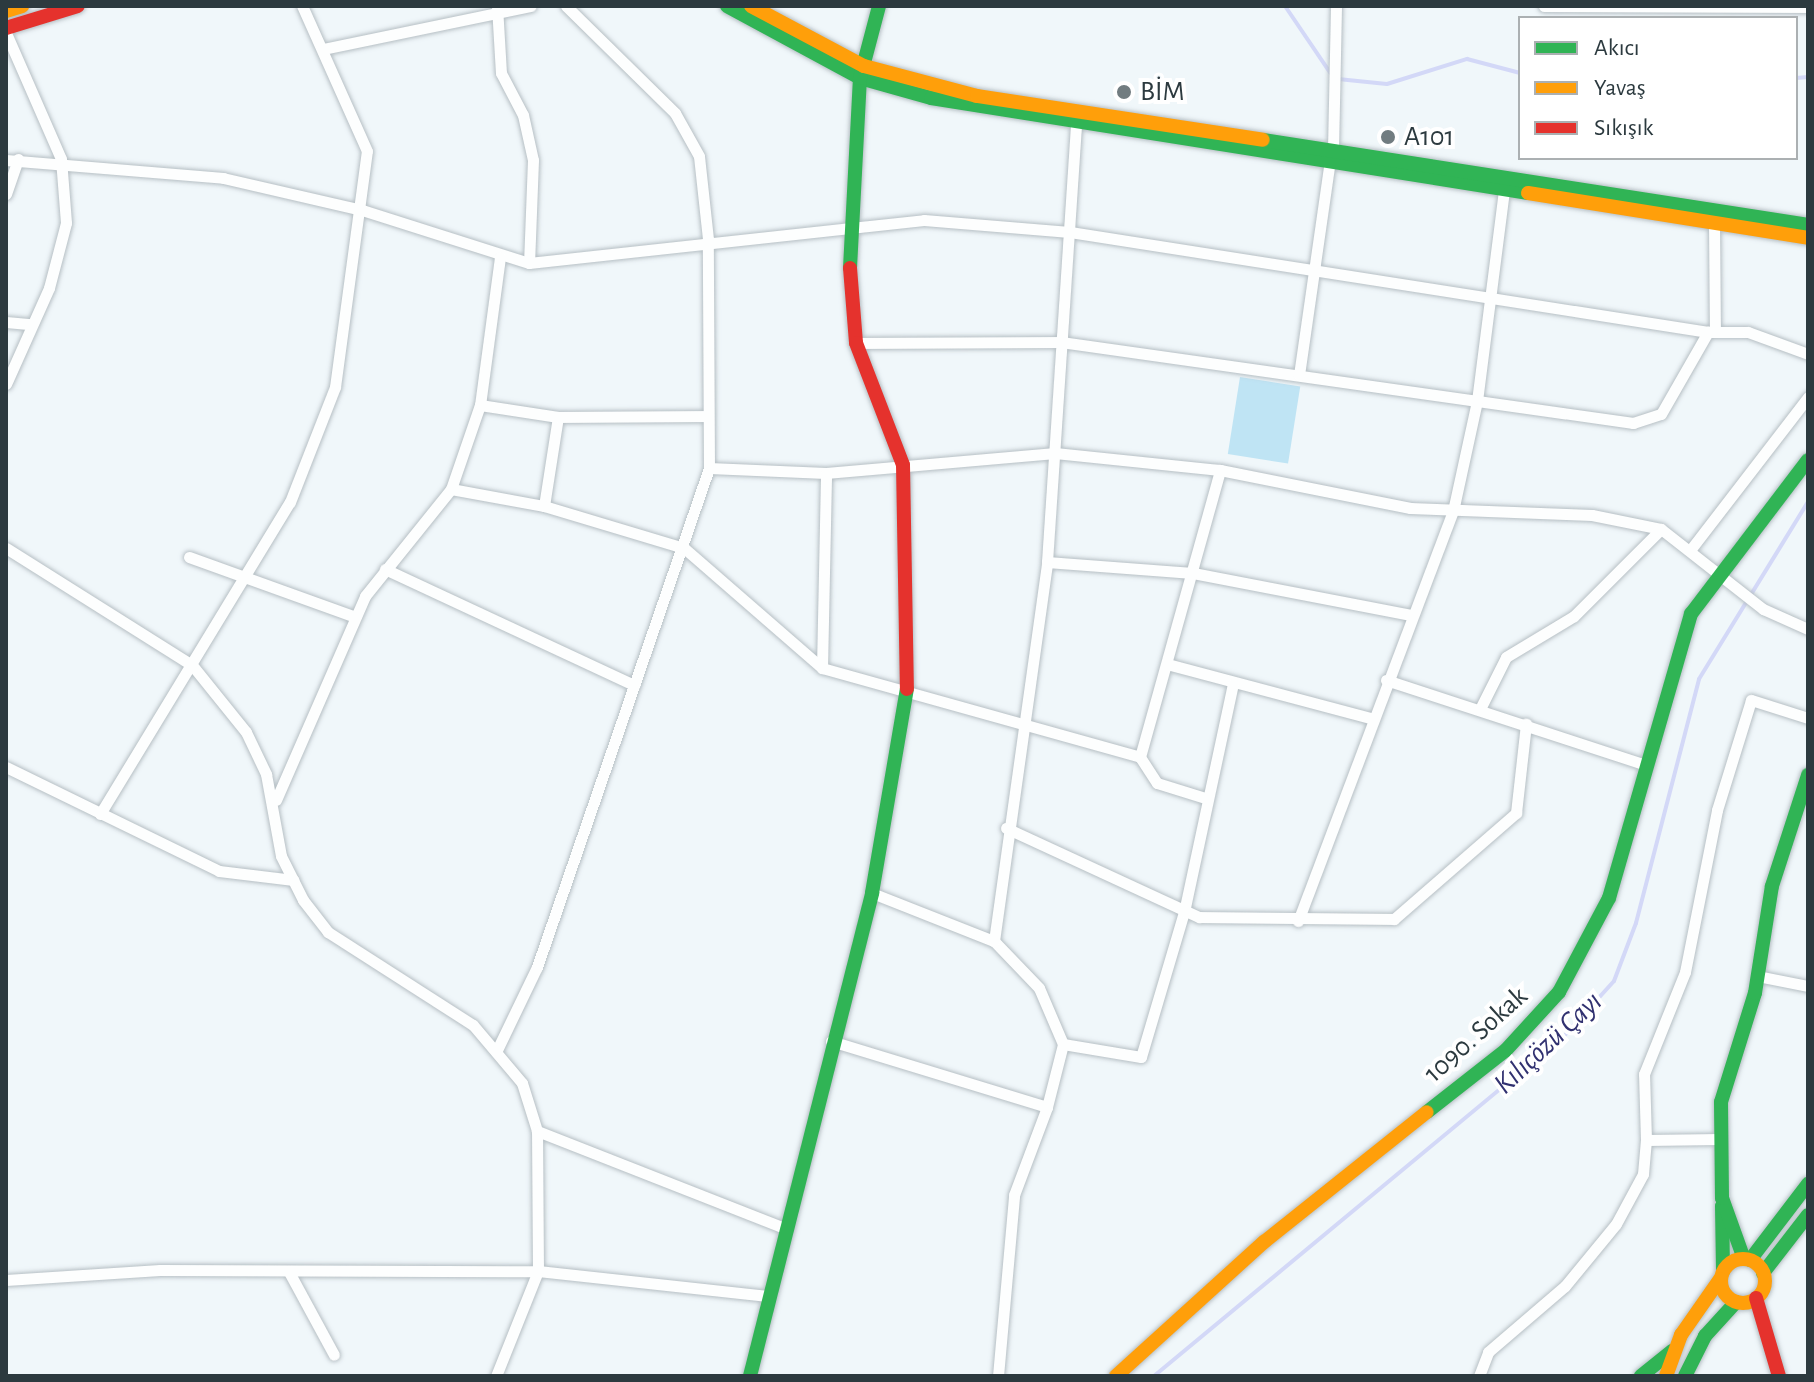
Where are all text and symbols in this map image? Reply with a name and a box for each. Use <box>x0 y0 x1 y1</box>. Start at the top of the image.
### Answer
legend <box>1518 16 1798 160</box>
text: Akıcı <box>1594 36 1640 60</box>
place label: BİM <box>1140 75 1185 109</box>
text: Yavaş <box>1594 76 1646 100</box>
marker: BİM <box>1115 83 1133 101</box>
text: Sıkışık <box>1594 116 1654 140</box>
place label: A101 <box>1404 120 1454 154</box>
marker: A101 <box>1379 128 1397 146</box>
street label: 1090. Sokak <box>1417 980 1535 1090</box>
water label: Kılıçözü Çayı <box>1486 984 1610 1102</box>

